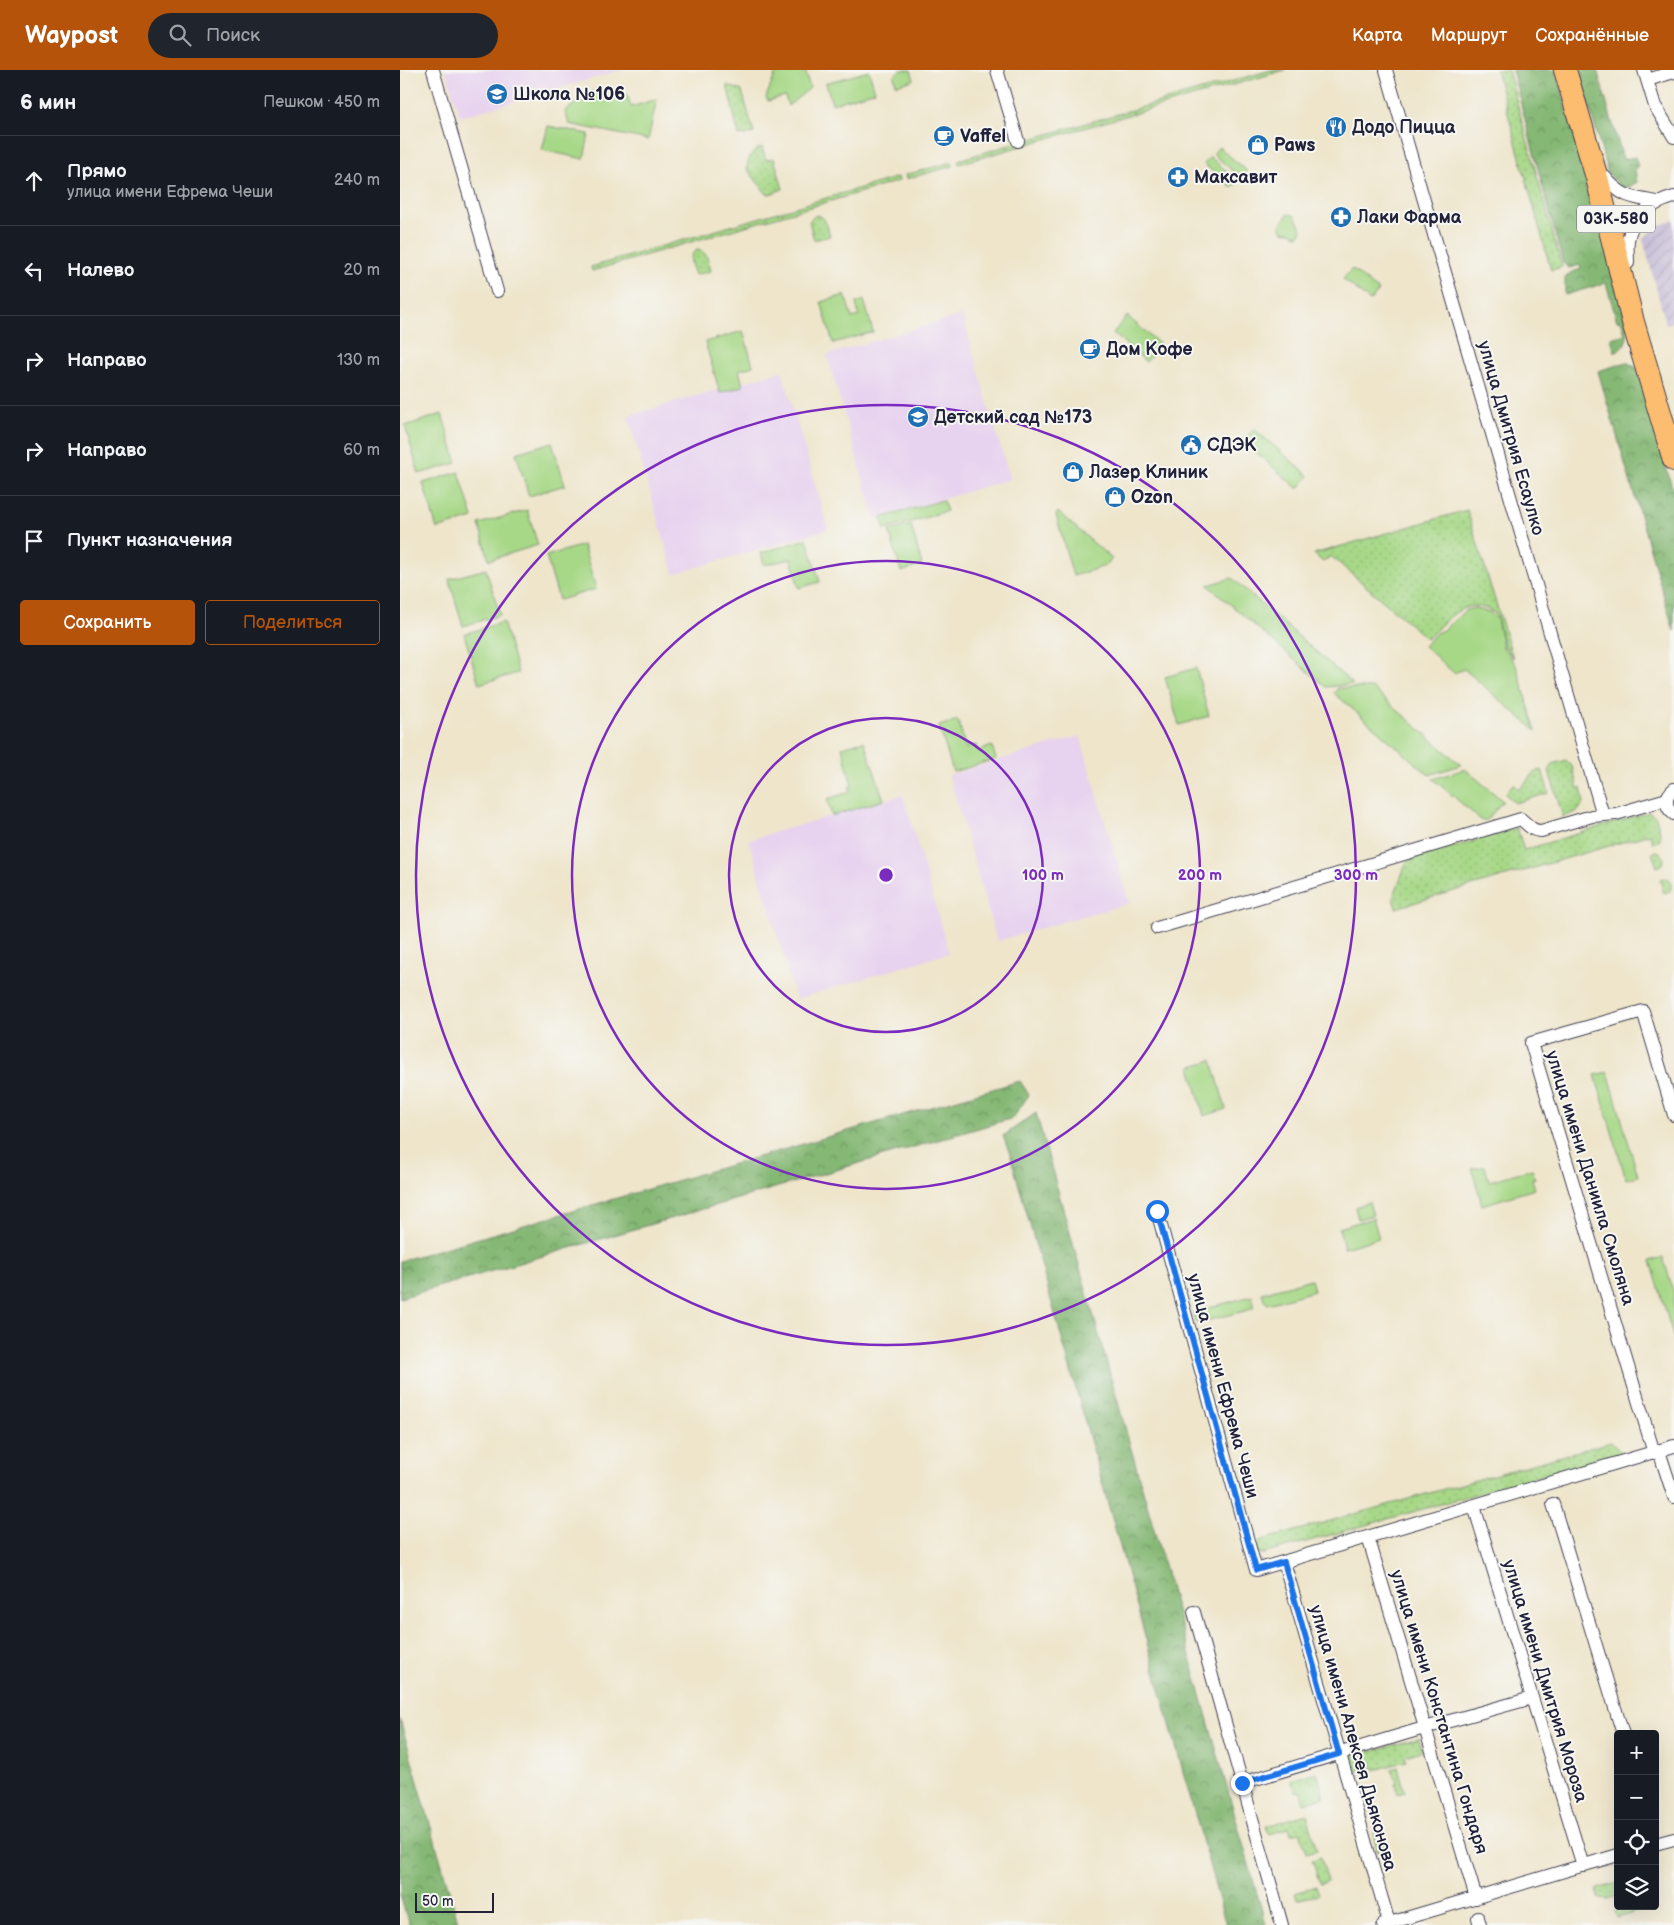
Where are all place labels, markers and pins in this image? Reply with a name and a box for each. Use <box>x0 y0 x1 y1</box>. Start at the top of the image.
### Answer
school or university icon: Школа №106 <box>485 82 509 106</box>
place label: Школа №106 <box>513 84 625 105</box>
restaurant icon: Додо Пицца <box>1324 115 1348 139</box>
place label: Додо Пицца <box>1352 117 1456 138</box>
cafe icon: Vaffel <box>932 124 956 148</box>
place label: Vaffel <box>960 126 1006 147</box>
shop icon: Paws <box>1246 133 1270 157</box>
place label: Paws <box>1274 135 1316 156</box>
pharmacy icon: Максавит <box>1166 165 1190 189</box>
place label: Максавит <box>1194 167 1278 188</box>
pharmacy icon: Лаки Фарма <box>1329 205 1353 229</box>
place label: Лаки Фарма <box>1356 207 1462 228</box>
cafe icon: Дом Кофе <box>1078 337 1102 361</box>
place label: Дом Кофе <box>1106 339 1193 360</box>
school or university icon: Детский сад №173 <box>906 405 930 429</box>
place label: Детский сад №173 <box>934 407 1092 428</box>
public building icon: СДЭК <box>1179 433 1203 457</box>
place label: СДЭК <box>1207 435 1257 456</box>
shop icon: Лазер Клиник <box>1061 460 1085 484</box>
place label: Лазер Клиник <box>1088 462 1208 483</box>
shop icon: Ozon <box>1103 485 1127 509</box>
place label: Ozon <box>1131 487 1173 508</box>
centre of rings <box>877 866 895 884</box>

